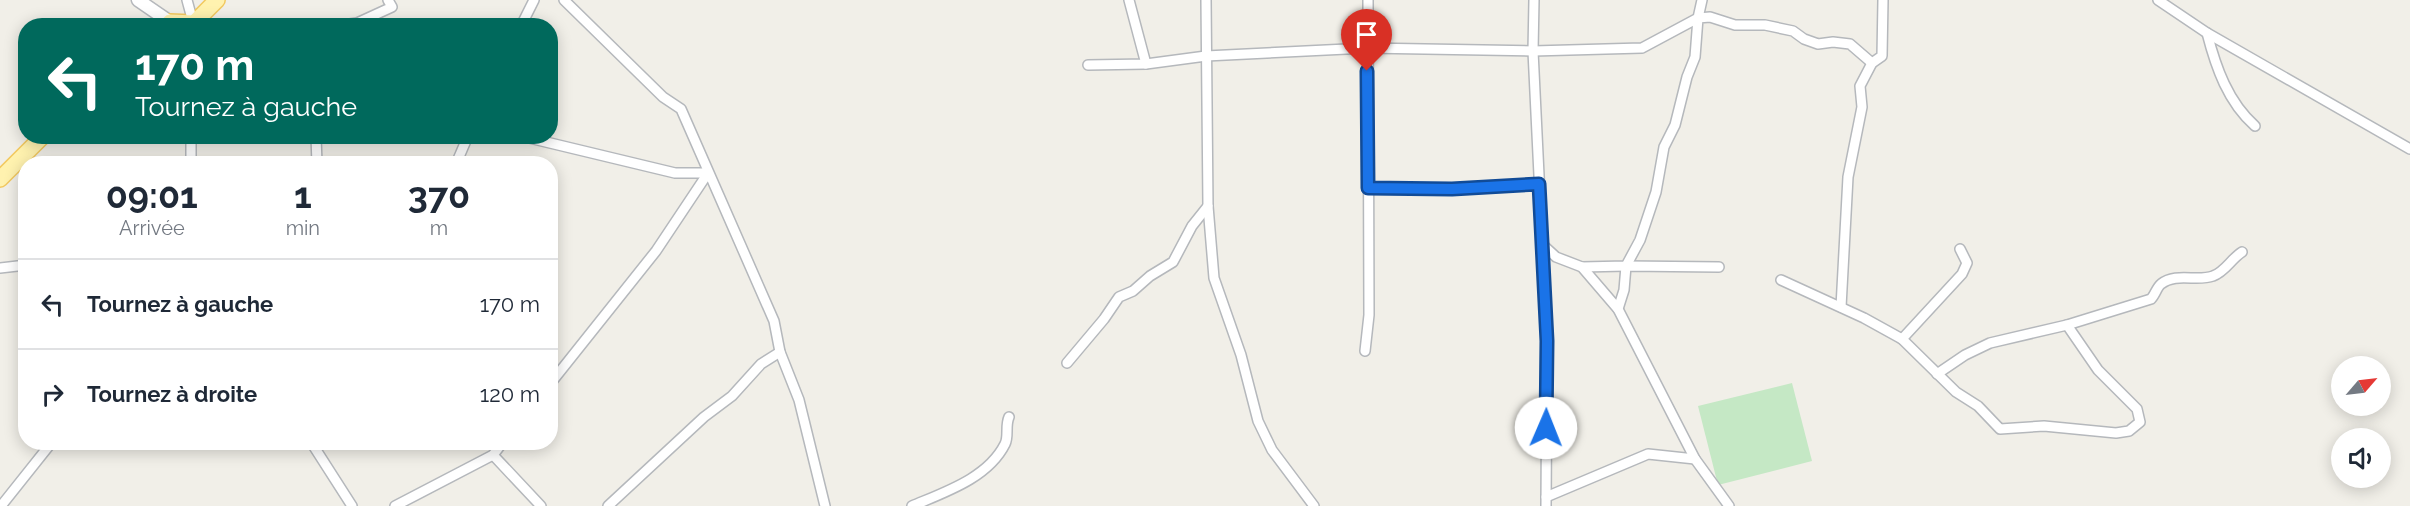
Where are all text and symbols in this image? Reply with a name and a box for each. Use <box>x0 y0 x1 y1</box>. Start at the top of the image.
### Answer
pin <box>1341 9 1392 71</box>
icon: arrive <box>1350 18 1383 51</box>
text: 170 m <box>135 41 254 90</box>
icon: left <box>36 42 114 120</box>
text: Tournez à gauche <box>135 91 357 122</box>
text: 09:01 <box>106 174 198 216</box>
text: 1 <box>294 174 312 216</box>
text: 370 <box>408 174 470 216</box>
text: Arrivée <box>119 216 185 240</box>
text: min <box>286 216 320 240</box>
text: m <box>430 216 448 240</box>
icon: left <box>36 288 69 321</box>
text: Tournez à gauche <box>87 291 273 317</box>
text: 170 m <box>480 291 540 317</box>
north arrow <box>2331 356 2391 416</box>
map controls <box>2331 356 2391 488</box>
icon: right <box>36 378 69 411</box>
text: Tournez à droite <box>87 381 257 407</box>
text: 120 m <box>480 381 540 407</box>
position arrow <box>1514 396 1578 460</box>
button: sound <box>2331 428 2391 488</box>

